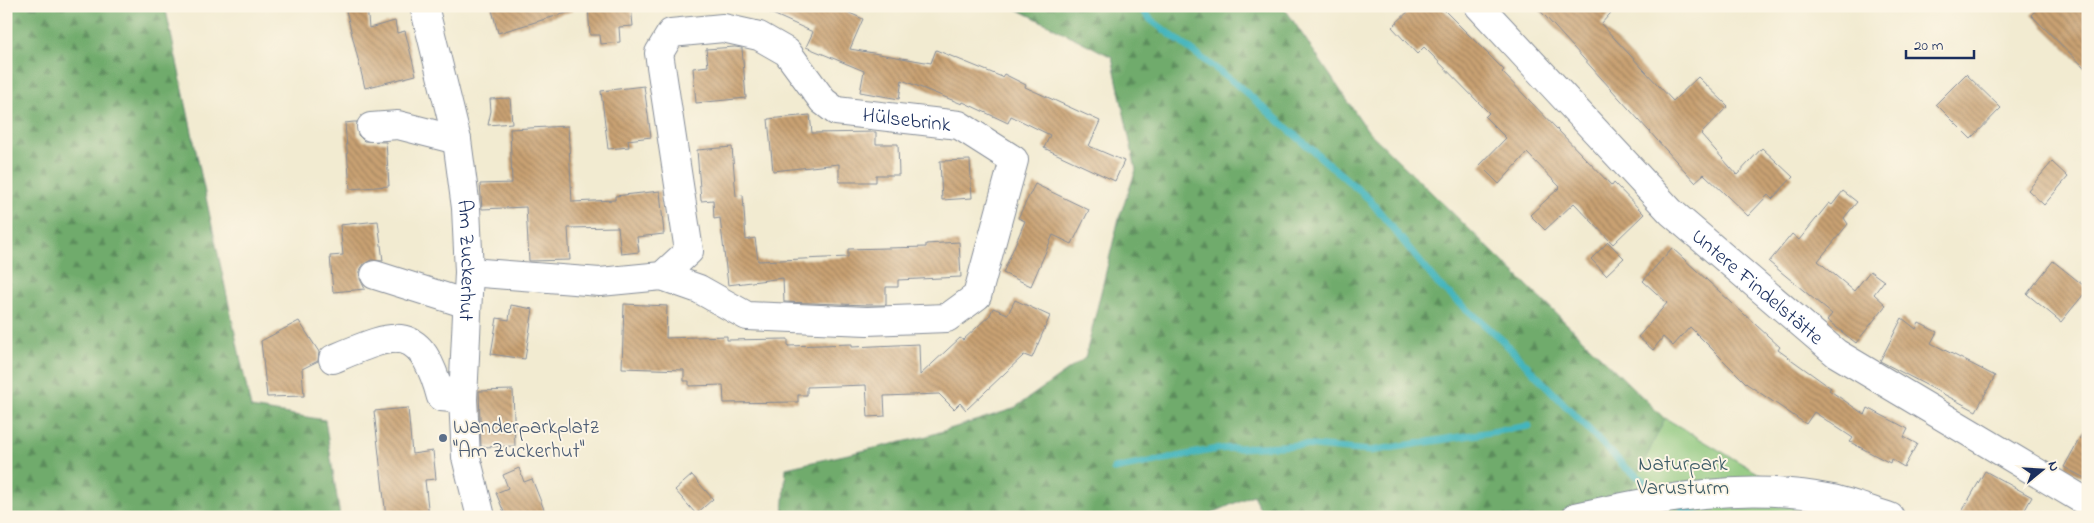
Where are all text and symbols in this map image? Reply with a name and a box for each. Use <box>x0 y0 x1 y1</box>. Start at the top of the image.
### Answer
scale bar <box>1906 28 1974 60</box>
text: 20 m <box>1914 35 1944 57</box>
street label: Hülsebrink <box>861 101 953 141</box>
street label: Am Zuckerhut <box>448 198 482 322</box>
street label: Untere Findelstätte <box>1684 223 1830 353</box>
place label: Wanderparkplatz "Am Zuckerhut" <box>453 413 599 467</box>
marker: Wanderparkplatz "Am Zuckerhut" <box>437 432 449 444</box>
north arrow <box>2016 446 2066 496</box>
park label: Naturpark Varusturm <box>1636 450 1729 504</box>
text: N <box>2041 459 2064 474</box>

